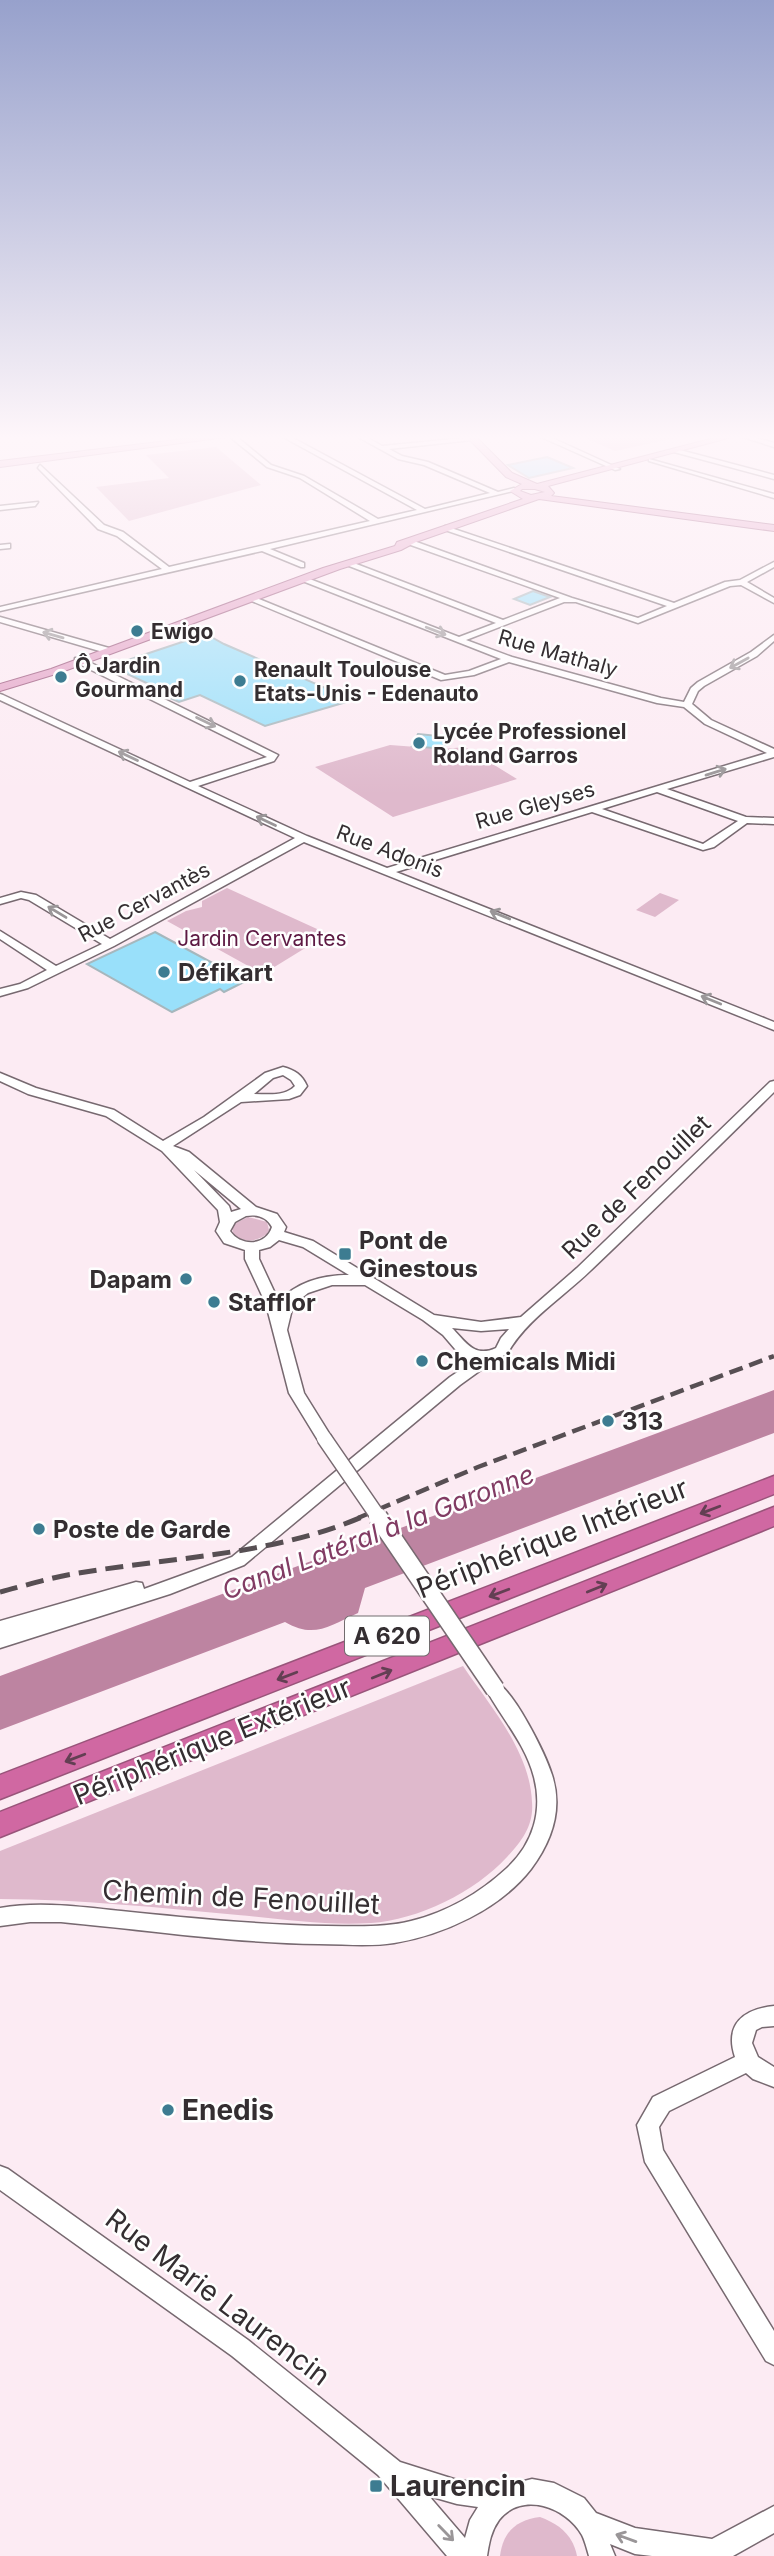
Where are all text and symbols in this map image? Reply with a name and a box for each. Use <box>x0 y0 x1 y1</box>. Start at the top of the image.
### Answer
place label: Ewigo <box>151 619 214 644</box>
marker: Ewigo <box>129 623 145 639</box>
street label: Rue Mathaly <box>495 624 621 682</box>
one-way arrow <box>425 626 446 639</box>
one-way arrow <box>42 627 64 640</box>
place label: Ô Jardin Gourmand <box>75 652 183 702</box>
place label: Renault Toulouse Etats-Unis - Edenauto <box>254 657 479 706</box>
one-way arrow <box>729 657 750 670</box>
marker: Ô Jardin Gourmand <box>53 669 69 685</box>
marker: Renault Toulouse Etats-Unis - Edenauto <box>232 673 248 689</box>
one-way arrow <box>195 715 216 729</box>
place label: Lycée Professionel Roland Garros <box>433 719 626 768</box>
marker: Lycée Professionel Roland Garros <box>411 735 427 751</box>
one-way arrow <box>118 749 139 762</box>
one-way arrow <box>704 764 726 777</box>
street label: Rue Gleyses <box>472 776 598 834</box>
one-way arrow <box>256 814 277 827</box>
street label: Rue Adonis <box>333 819 447 883</box>
street label: Rue Cervantès <box>74 857 214 947</box>
one-way arrow <box>47 904 67 918</box>
one-way arrow <box>489 908 511 921</box>
park label: Jardin Cervantes <box>177 926 347 951</box>
place label: Défikart <box>178 958 273 987</box>
marker: Défikart <box>156 964 172 980</box>
one-way arrow <box>700 993 722 1006</box>
street label: Rue de Fenouillet <box>556 1109 716 1265</box>
place label: Pont de Ginestous <box>359 1226 478 1283</box>
marker: Pont de Ginestous <box>337 1246 353 1262</box>
place label: Dapam <box>90 1265 172 1294</box>
marker: Dapam <box>178 1271 194 1287</box>
place label: Stafflor <box>228 1288 316 1317</box>
marker: Stafflor <box>206 1294 222 1310</box>
place label: Chemicals Midi <box>436 1347 616 1376</box>
marker: Chemicals Midi <box>414 1353 430 1369</box>
place label: 313 <box>622 1407 663 1436</box>
marker: 313 <box>600 1413 616 1429</box>
water label: Canal Latéral à la Garonne <box>218 1458 538 1606</box>
street label: Périphérique Intérieur <box>411 1471 693 1605</box>
one-way arrow <box>700 1504 722 1517</box>
place label: Poste de Garde <box>53 1515 231 1544</box>
marker: Poste de Garde <box>31 1521 47 1537</box>
one-way arrow <box>585 1580 607 1593</box>
one-way arrow <box>488 1587 510 1600</box>
road number: A 620 <box>345 1616 429 1656</box>
one-way arrow <box>371 1666 393 1679</box>
street label: Périphérique Extérieur <box>68 1670 356 1812</box>
one-way arrow <box>276 1670 298 1683</box>
one-way arrow <box>64 1753 86 1766</box>
street label: Chemin de Fenouillet <box>101 1873 381 1921</box>
place label: Enedis <box>182 2093 274 2127</box>
marker: Enedis <box>160 2102 176 2118</box>
street label: Rue Marie Laurencin <box>99 2202 337 2392</box>
place label: Laurencin <box>390 2469 526 2503</box>
marker: Laurencin <box>368 2478 384 2494</box>
one-way arrow <box>437 2524 454 2541</box>
one-way arrow <box>616 2530 638 2543</box>

